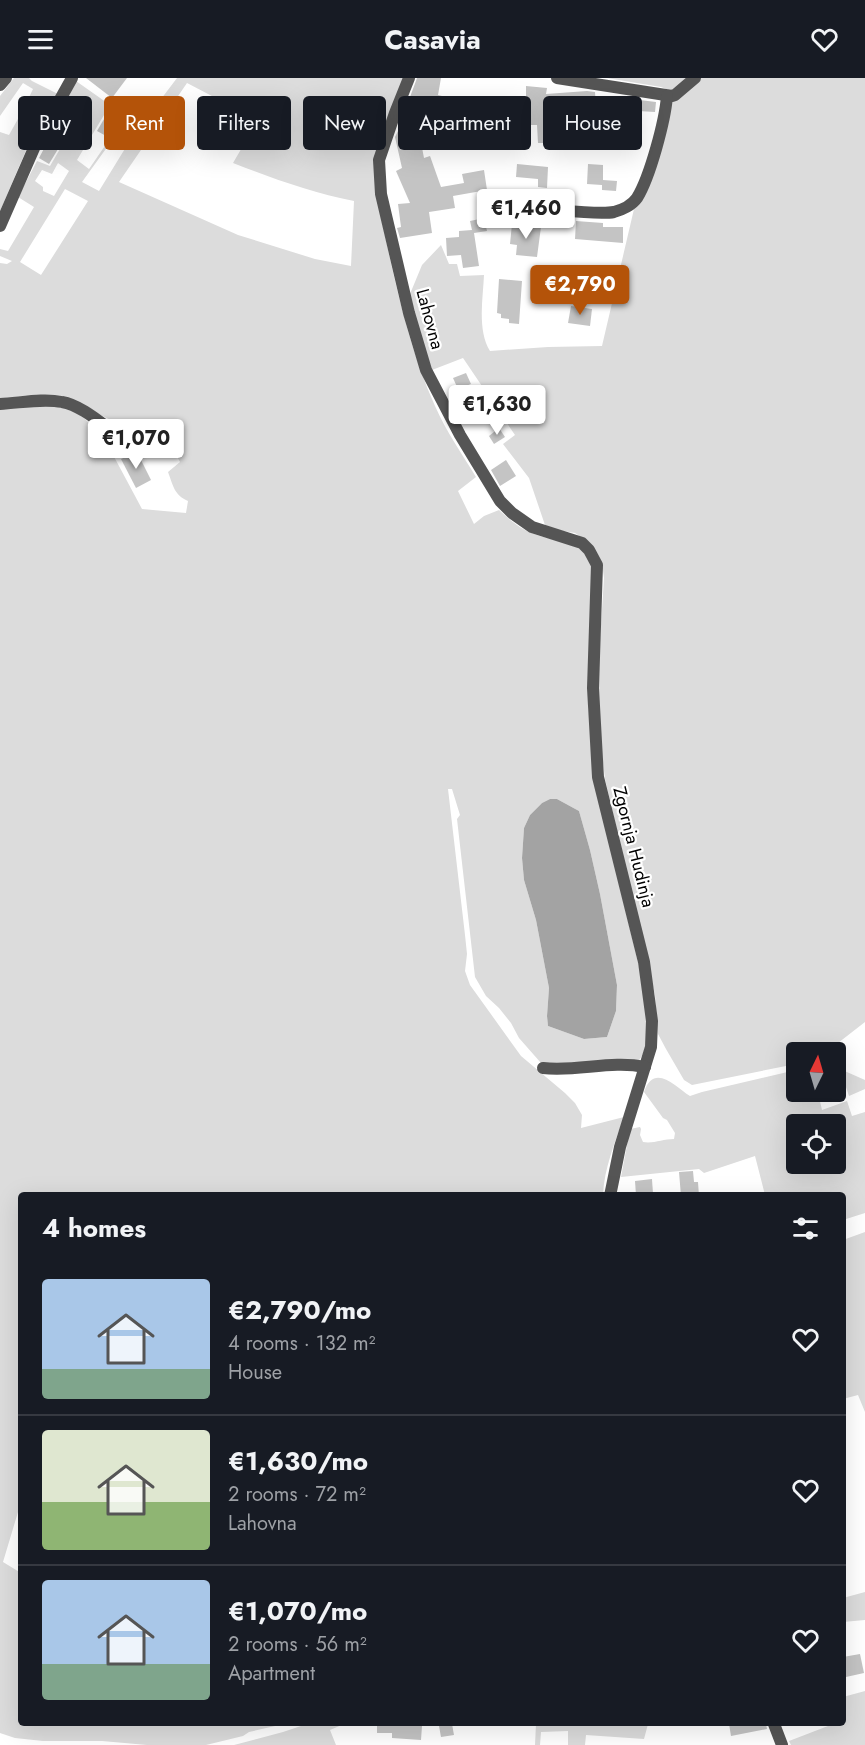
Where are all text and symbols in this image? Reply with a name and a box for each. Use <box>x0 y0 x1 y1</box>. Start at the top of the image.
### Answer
text: Casavia <box>384 20 481 59</box>
icon: menu <box>24 23 57 56</box>
icon: heart <box>808 23 841 56</box>
chip: Buy <box>18 96 92 150</box>
chip: Rent <box>104 96 185 150</box>
chip: Filters <box>197 96 291 150</box>
chip: New <box>303 96 386 150</box>
chip: Apartment <box>398 96 531 150</box>
chip: House <box>543 96 642 150</box>
pin: €1,460 <box>477 189 575 240</box>
text: €1,460 <box>491 194 561 223</box>
pin: €2,790 <box>531 265 629 316</box>
text: €2,790 <box>544 270 616 299</box>
street label: Lahovna <box>409 286 451 352</box>
pin: €1,630 <box>448 385 546 436</box>
text: €1,630 <box>463 390 531 419</box>
pin: €1,070 <box>87 419 185 470</box>
text: €1,070 <box>102 424 170 453</box>
street label: Zgornja Hudinja <box>606 784 662 910</box>
north arrow <box>786 1042 846 1102</box>
map controls <box>786 1042 846 1174</box>
button: locate <box>786 1114 846 1174</box>
text: 4 homes <box>42 1209 146 1247</box>
icon: filters <box>789 1212 822 1245</box>
text: €2,790/mo <box>228 1291 371 1329</box>
icon: home <box>90 1303 162 1375</box>
icon: heart <box>789 1323 822 1356</box>
text: 4 rooms · 132 m² <box>228 1329 376 1358</box>
text: House <box>228 1358 282 1387</box>
text: €1,630/mo <box>228 1442 368 1480</box>
icon: home <box>90 1454 162 1526</box>
icon: heart <box>789 1474 822 1507</box>
text: 2 rooms · 72 m² <box>228 1480 366 1509</box>
text: Lahovna <box>228 1509 297 1538</box>
text: €1,070/mo <box>228 1592 367 1630</box>
icon: home <box>90 1604 162 1676</box>
icon: heart <box>789 1624 822 1657</box>
text: 2 rooms · 56 m² <box>228 1630 367 1659</box>
text: Apartment <box>228 1659 315 1688</box>

